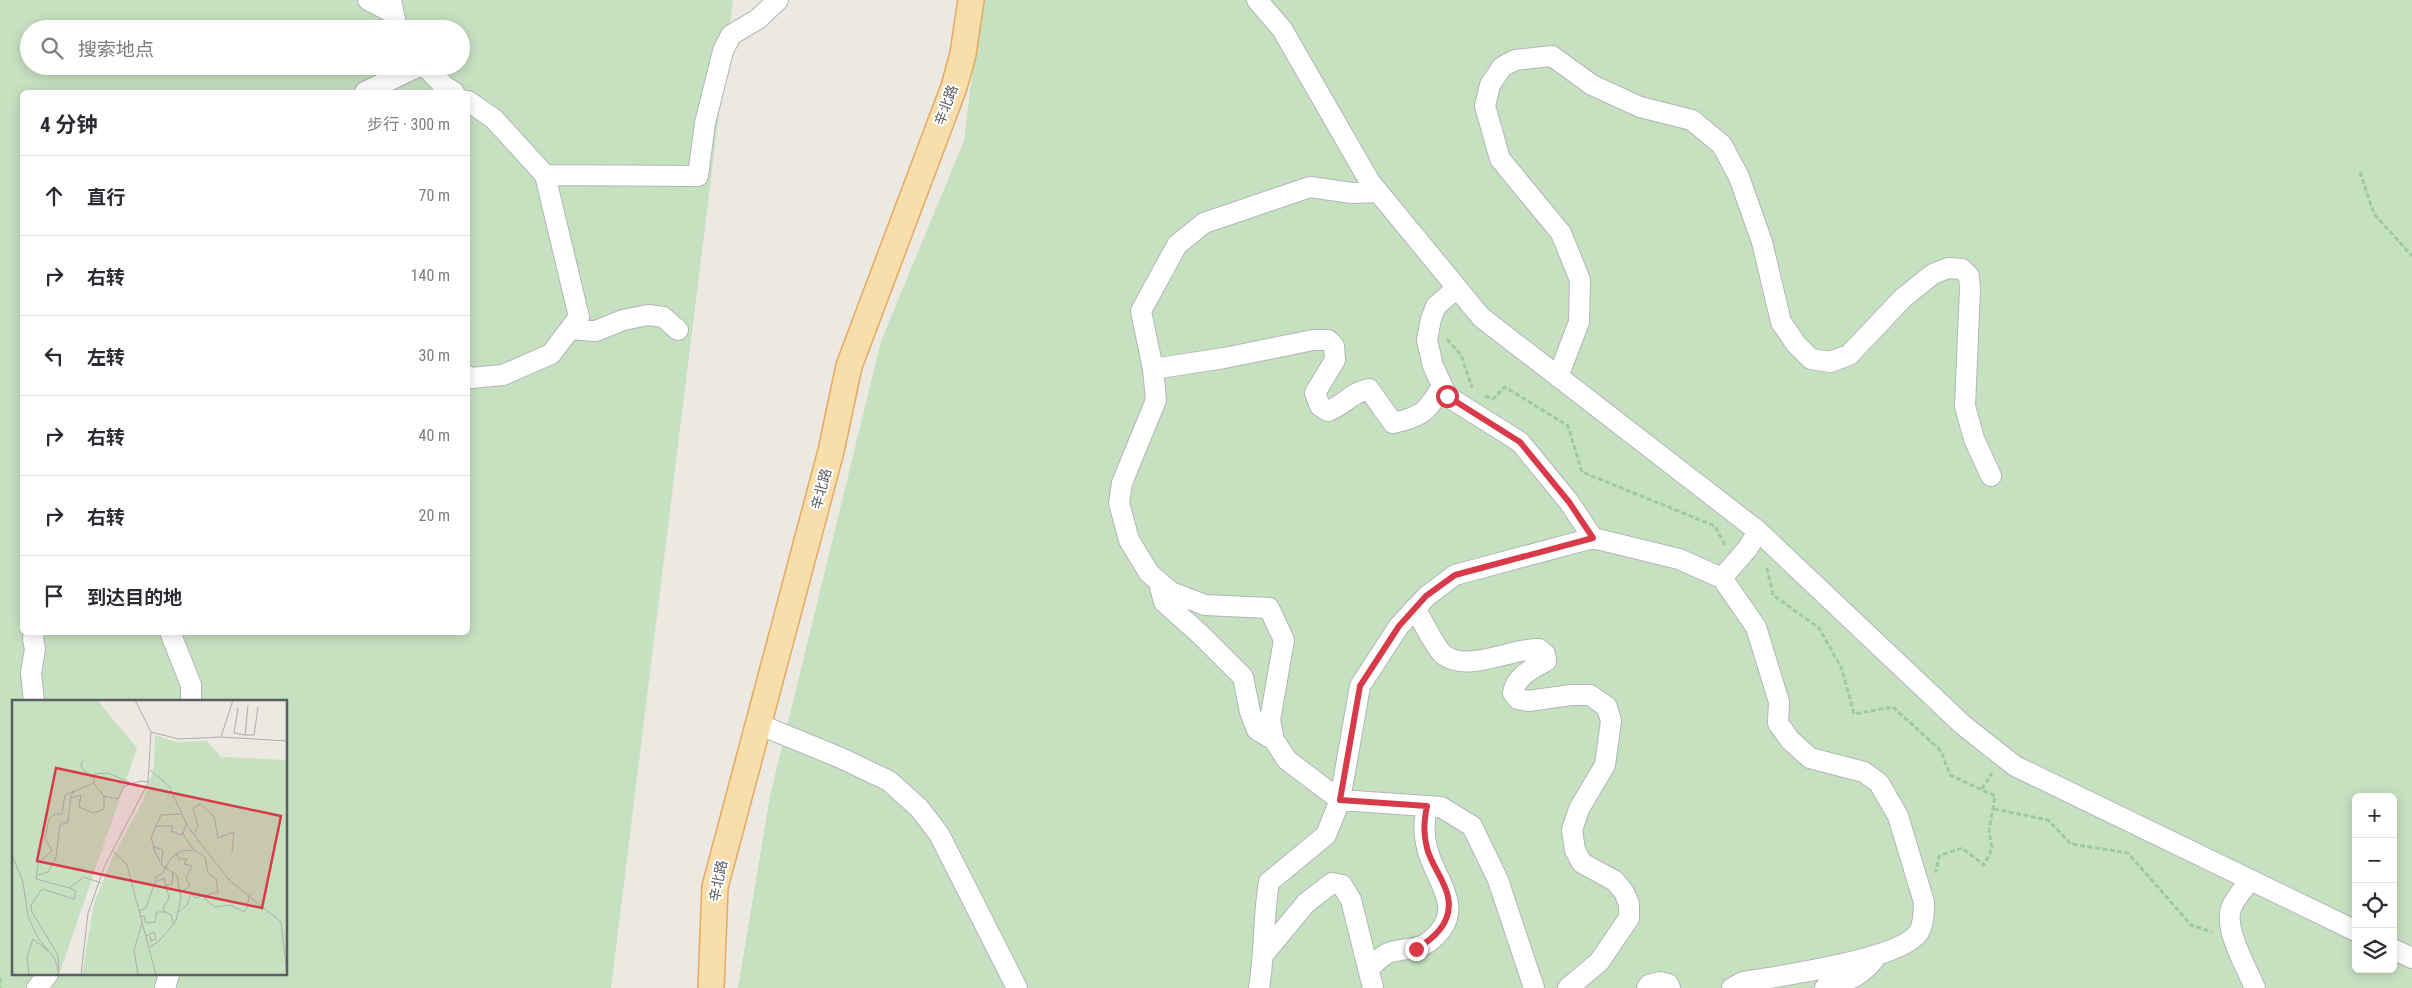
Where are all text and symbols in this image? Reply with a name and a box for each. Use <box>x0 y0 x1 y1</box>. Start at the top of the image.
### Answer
search box <box>20 20 470 75</box>
icon: search <box>38 34 66 62</box>
text: 搜索地点 <box>78 38 154 61</box>
street label: 辛北路 <box>931 83 961 127</box>
text: 4 分钟 <box>40 113 97 137</box>
text: 步行 · 300 m <box>367 115 450 134</box>
icon: ahead <box>40 182 68 210</box>
text: 直行 <box>87 186 125 209</box>
text: 70 m <box>418 186 450 205</box>
icon: right <box>40 262 68 290</box>
text: 右转 <box>87 266 125 289</box>
text: 140 m <box>411 266 450 285</box>
icon: left <box>40 342 68 370</box>
text: 左转 <box>87 346 125 369</box>
text: 30 m <box>418 346 450 365</box>
route start <box>1436 385 1459 408</box>
icon: right <box>40 422 68 450</box>
text: 右转 <box>87 426 125 449</box>
text: 40 m <box>418 426 450 445</box>
street label: 辛北路 <box>808 467 834 511</box>
icon: right <box>40 502 68 530</box>
text: 右转 <box>87 506 125 529</box>
text: 20 m <box>418 506 450 525</box>
icon: arrive <box>40 582 68 610</box>
text: 到达目的地 <box>87 586 182 609</box>
inset map <box>12 700 288 976</box>
map controls <box>2352 793 2397 973</box>
button: + <box>2352 793 2397 838</box>
button: − <box>2352 838 2397 883</box>
street label: 辛北路 <box>706 859 730 903</box>
button: locate <box>2352 883 2397 928</box>
button: layers <box>2352 928 2397 973</box>
route end <box>1405 938 1428 961</box>

